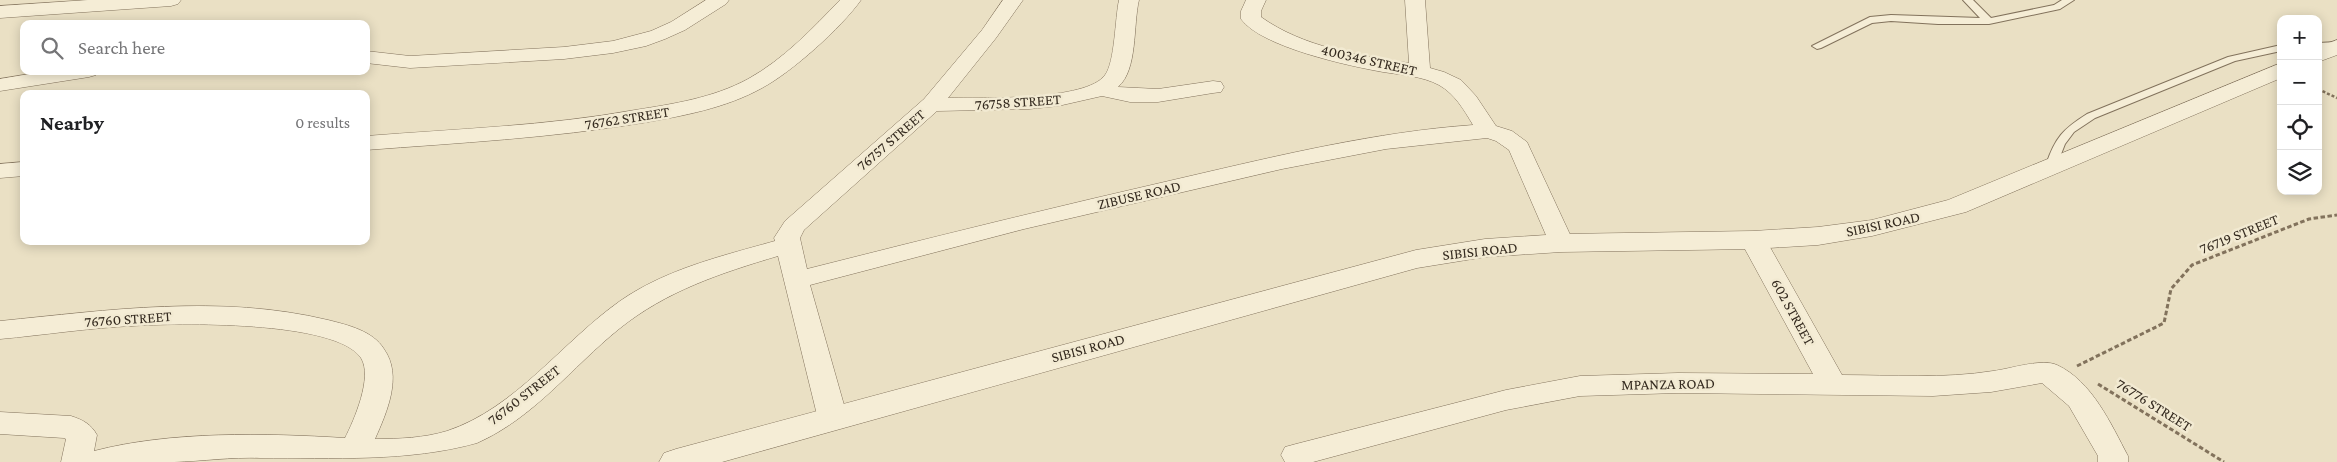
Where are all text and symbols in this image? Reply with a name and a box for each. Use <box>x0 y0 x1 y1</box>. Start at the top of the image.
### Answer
map controls <box>2277 15 2322 195</box>
button: + <box>2277 15 2322 60</box>
search box <box>20 20 370 75</box>
icon: search <box>38 34 66 62</box>
text: Search here <box>78 37 165 58</box>
street label: 400346 STREET <box>1320 41 1418 79</box>
button: − <box>2277 60 2322 105</box>
street label: 76758 STREET <box>974 91 1062 113</box>
street label: 76762 STREET <box>583 103 671 133</box>
button: locate <box>2277 105 2322 150</box>
street label: 76757 STREET <box>854 106 928 174</box>
text: Nearby <box>40 111 104 135</box>
text: 0 results <box>295 114 350 131</box>
button: layers <box>2277 150 2322 195</box>
street label: ZIBUSE ROAD <box>1096 178 1182 212</box>
street label: SIBISI ROAD <box>1844 208 1922 240</box>
street label: 76719 STREET <box>2197 211 2281 257</box>
street label: SIBISI ROAD <box>1442 239 1518 263</box>
street label: 602 STREET <box>1768 276 1818 348</box>
street label: 76760 STREET <box>84 308 172 330</box>
street label: SIBISI ROAD <box>1050 331 1126 365</box>
street label: 76760 STREET <box>485 362 563 428</box>
street label: MPANZA ROAD <box>1621 375 1715 393</box>
street label: 76776 STREET <box>2113 375 2195 435</box>

